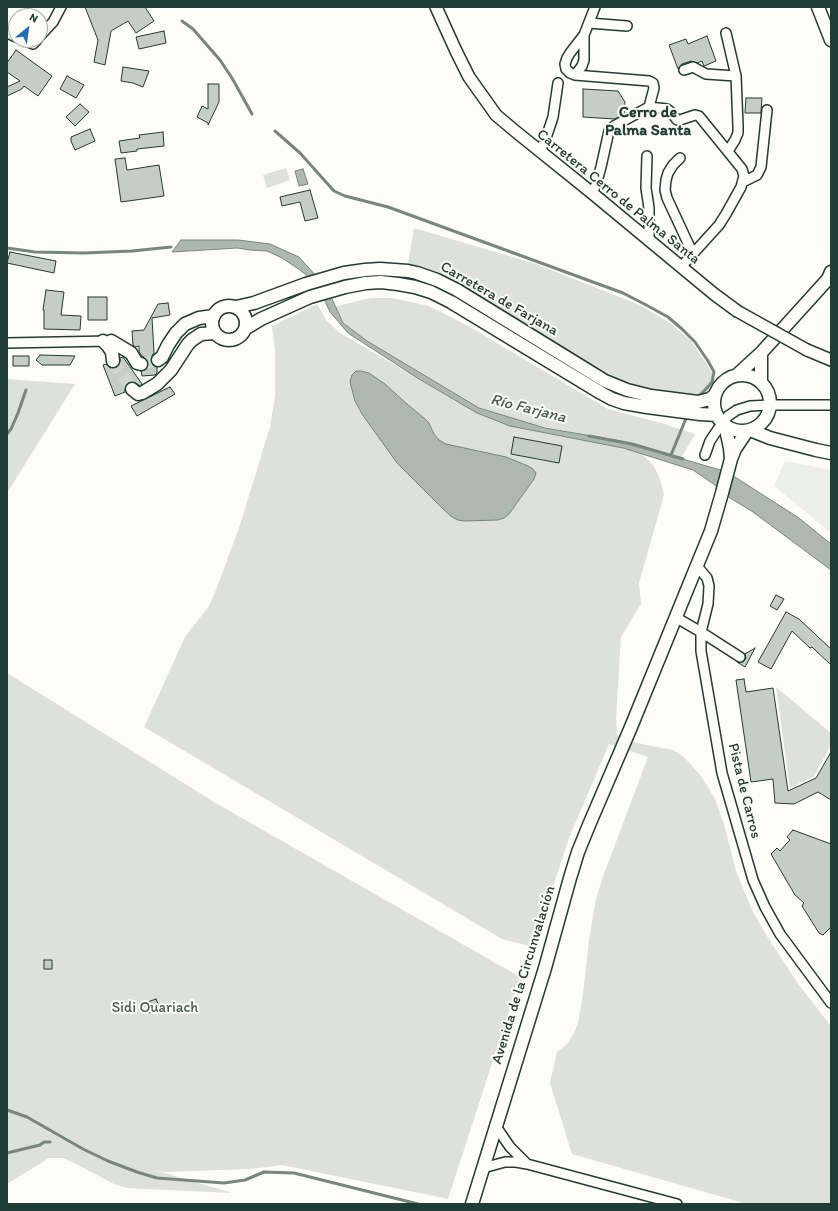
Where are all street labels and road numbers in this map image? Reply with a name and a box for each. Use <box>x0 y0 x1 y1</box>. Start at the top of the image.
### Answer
street label: Carretera Cerro de Palma Santa <box>533 125 703 269</box>
street label: Carretera de Farjana <box>437 258 561 340</box>
street label: Pista de Carros <box>723 741 765 841</box>
street label: Avenida de la Circunvalación <box>488 884 560 1066</box>

